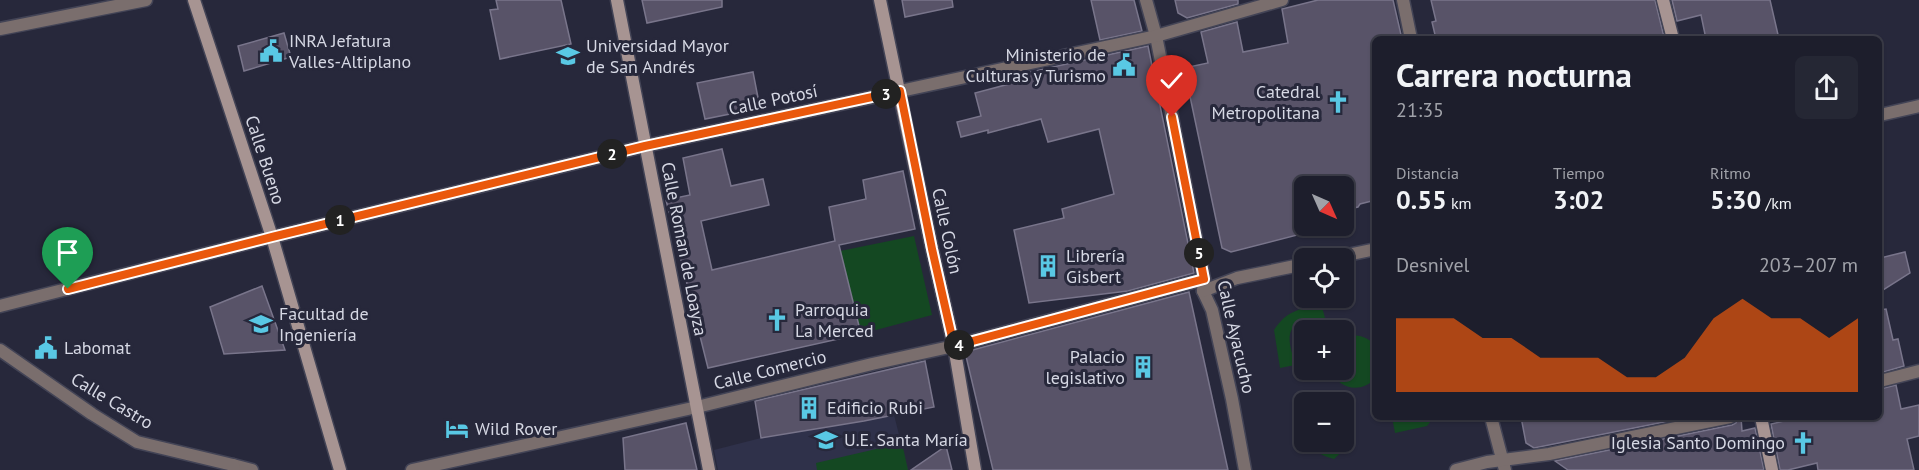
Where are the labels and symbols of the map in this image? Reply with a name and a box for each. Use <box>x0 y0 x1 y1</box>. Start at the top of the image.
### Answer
place label: INRA Jefatura Valles-Altiplano <box>288 29 411 73</box>
place label: Universidad Mayor de San Andrés <box>586 34 729 78</box>
public building icon: INRA Jefatura Valles-Altiplano <box>258 38 284 64</box>
school or university icon: Universidad Mayor de San Andrés <box>555 43 581 69</box>
place label: Ministerio de Culturas y Turismo <box>966 43 1106 87</box>
public building icon: Ministerio de Culturas y Turismo <box>1111 52 1137 78</box>
pin <box>1146 55 1197 117</box>
street label: Calle Potosí <box>726 79 820 120</box>
pin: 3 <box>871 79 901 109</box>
place label: Catedral Metropolitana <box>1211 80 1321 124</box>
church icon: Catedral Metropolitana <box>1325 89 1351 115</box>
street label: Calle Bueno <box>240 112 291 207</box>
pin: 2 <box>597 139 627 169</box>
street label: Calle Roman de Loayza <box>656 160 713 338</box>
north arrow <box>1294 176 1354 236</box>
street label: Calle Colón <box>927 186 968 276</box>
pin: 1 <box>325 205 355 235</box>
pin <box>42 227 93 289</box>
pin: 5 <box>1184 238 1214 268</box>
place label: Librería Gisbert <box>1066 244 1125 288</box>
building icon: Librería Gisbert <box>1035 253 1061 279</box>
street label: Calle Ayacucho <box>1212 278 1261 396</box>
place label: Parroquia La Merced <box>795 298 874 342</box>
place label: Facultad de Ingeniería <box>279 302 369 346</box>
church icon: Parroquia La Merced <box>764 307 790 333</box>
school or university icon: Facultad de Ingeniería <box>248 311 274 337</box>
pin: 4 <box>944 330 974 360</box>
public building icon: Labomat <box>33 335 59 361</box>
place label: Labomat <box>64 336 131 359</box>
street label: Calle Comercio <box>711 344 829 395</box>
place label: Palacio legislativo <box>1045 345 1125 389</box>
building icon: Palacio legislativo <box>1130 354 1156 380</box>
street label: Calle Castro <box>67 367 157 434</box>
building icon: Edificio Rubi <box>796 395 822 421</box>
place label: Edificio Rubi <box>827 396 923 419</box>
hotel icon: Wild Rover <box>444 416 470 442</box>
place label: Wild Rover <box>475 417 558 440</box>
school or university icon: U.E. Santa María <box>813 427 839 453</box>
place label: U.E. Santa María <box>844 428 968 451</box>
church icon: Iglesia Santo Domingo <box>1790 430 1816 456</box>
place label: Iglesia Santo Domingo <box>1611 431 1785 454</box>

